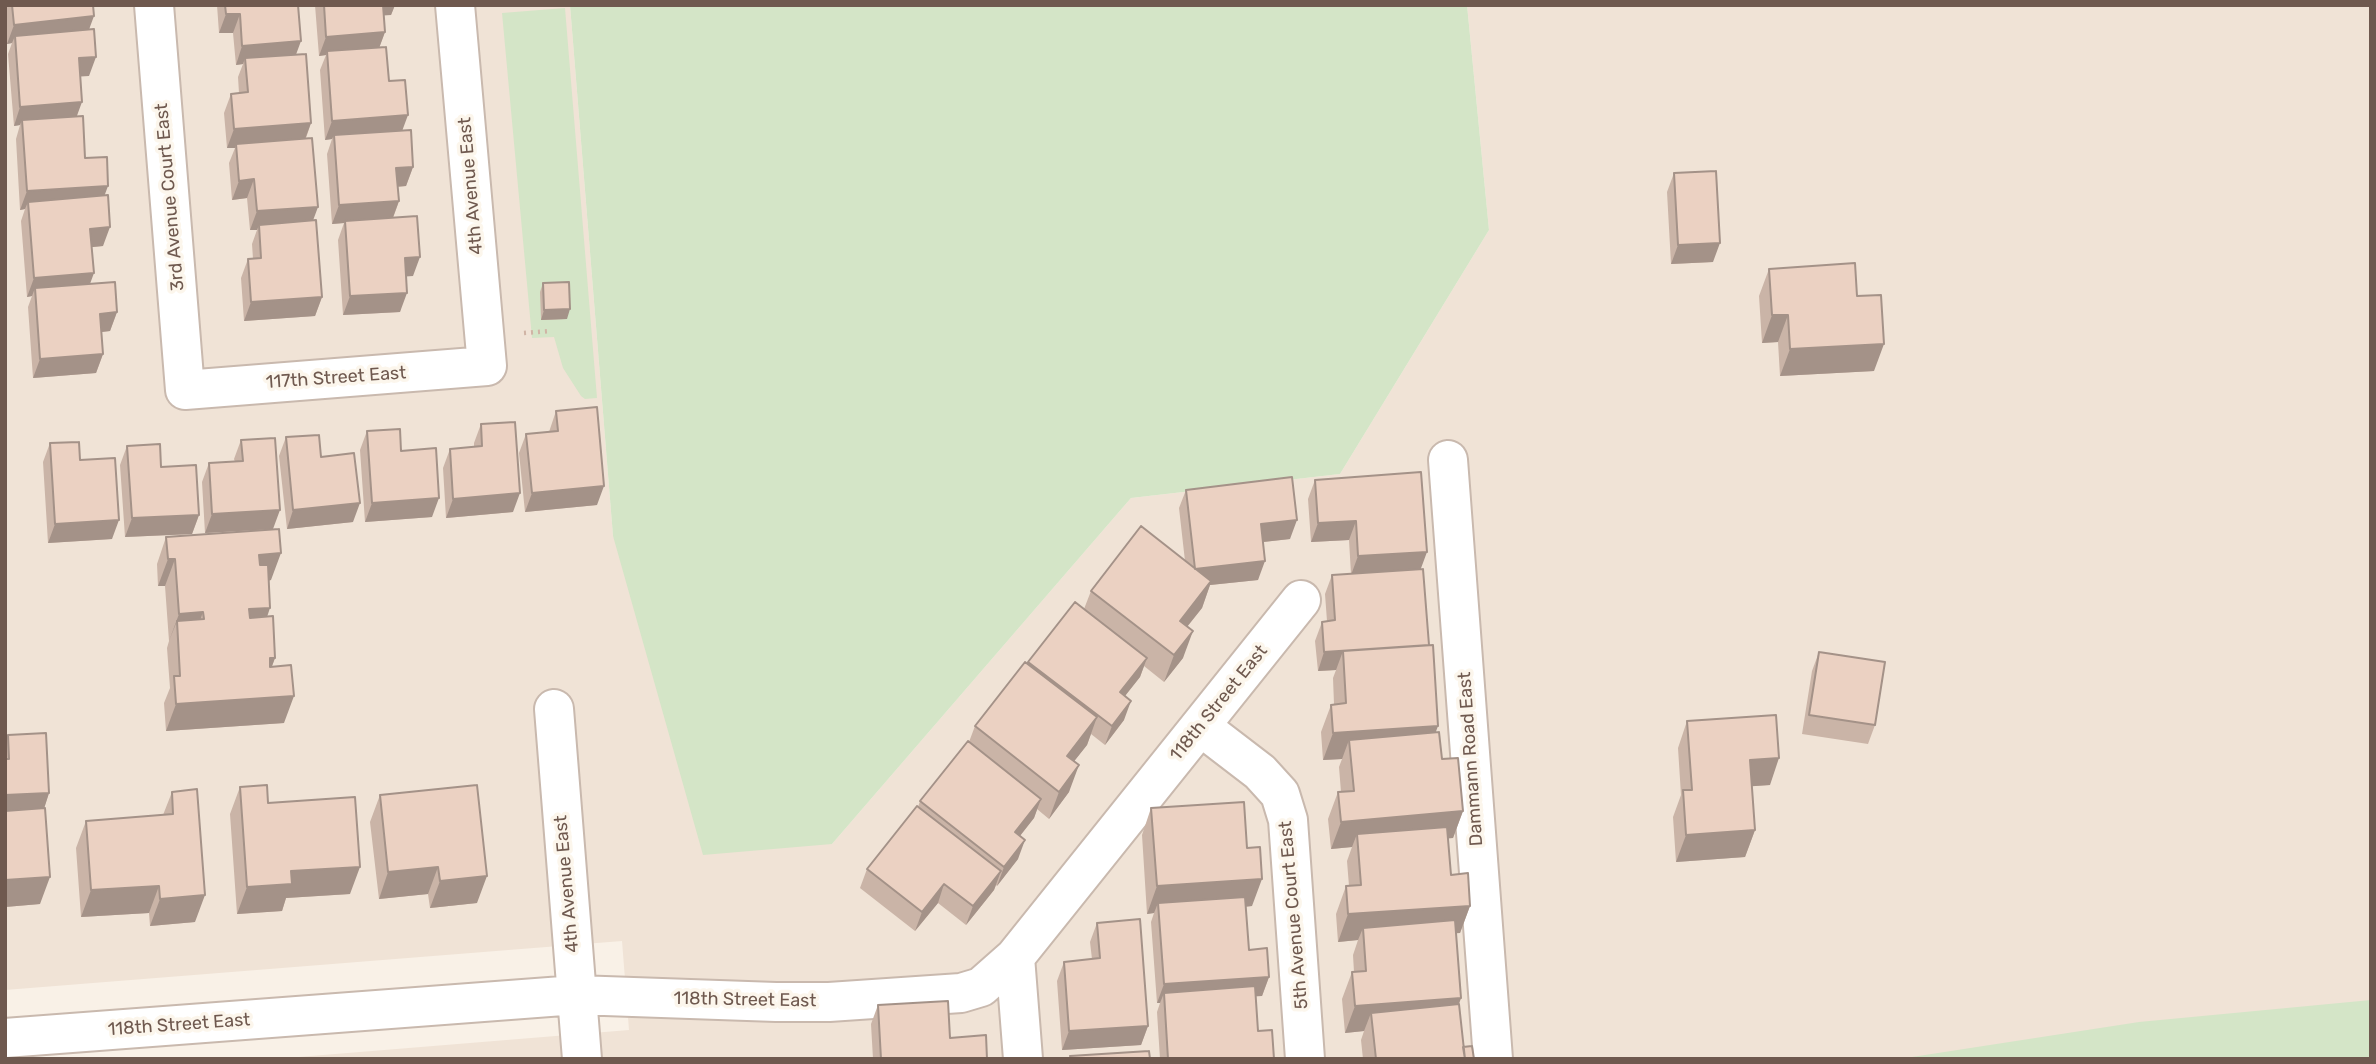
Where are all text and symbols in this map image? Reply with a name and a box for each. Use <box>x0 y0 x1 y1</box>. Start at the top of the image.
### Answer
street label: 3rd Avenue Court East <box>151 102 189 292</box>
street label: 4th Avenue East <box>454 116 488 256</box>
street label: 117th Street East <box>265 362 407 394</box>
street label: 118th Street East <box>1166 641 1272 765</box>
street label: Dammann Road East <box>1454 671 1488 847</box>
street label: 4th Avenue East <box>550 814 584 954</box>
street label: 5th Avenue Court East <box>1275 820 1313 1010</box>
street label: 118th Street East <box>673 988 817 1012</box>
street label: 118th Street East <box>107 1009 251 1041</box>

